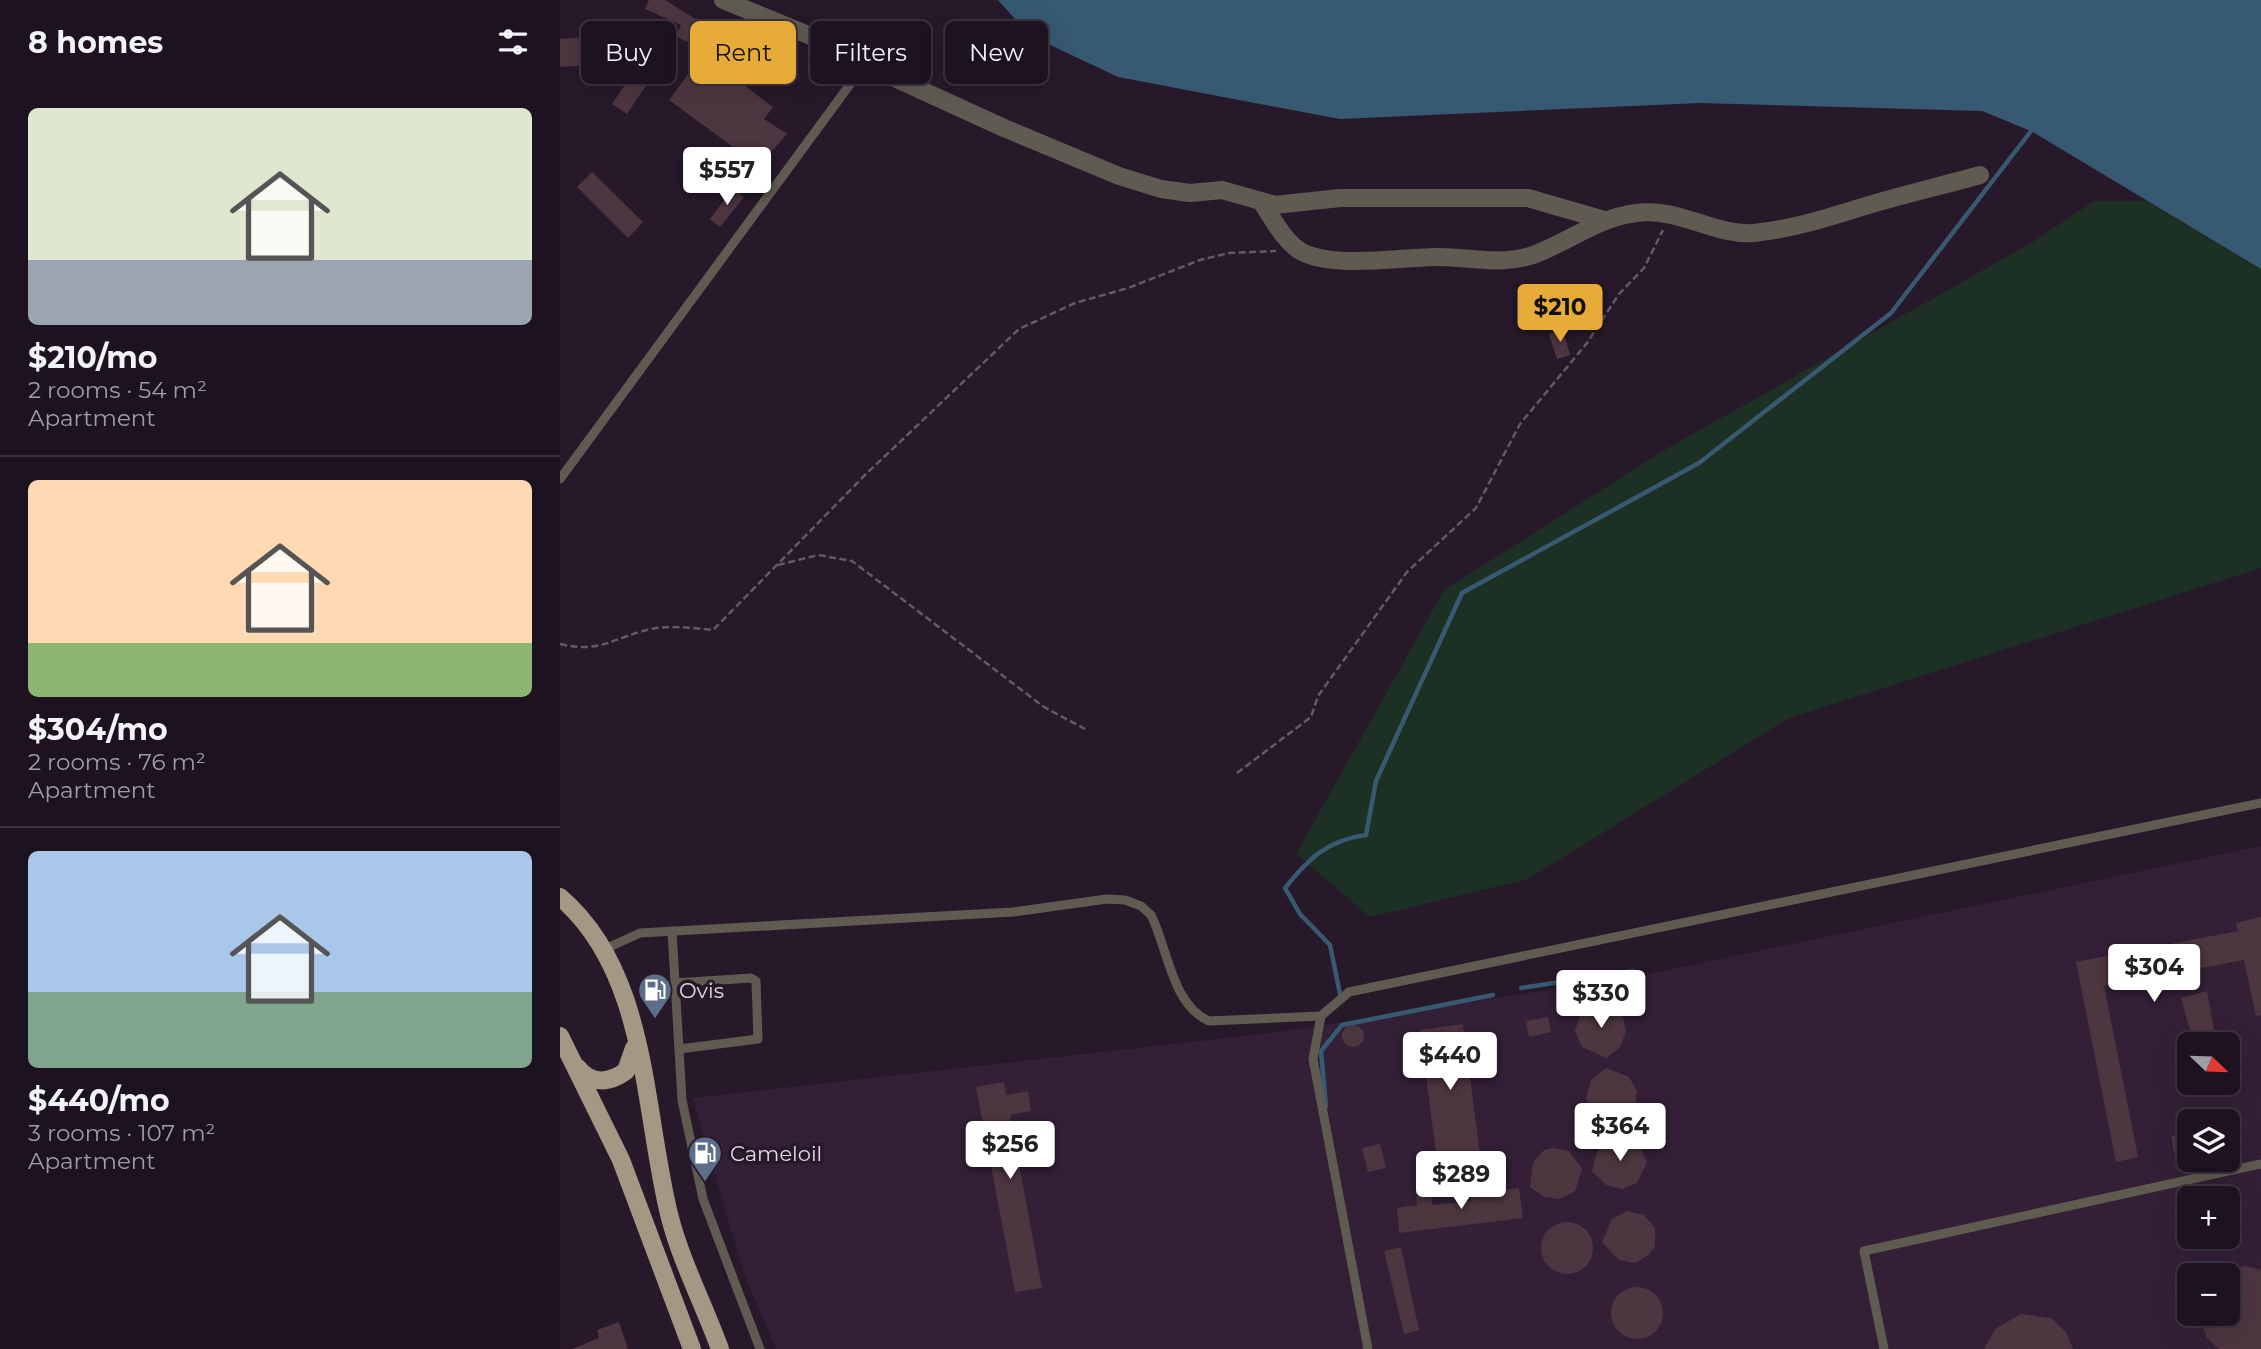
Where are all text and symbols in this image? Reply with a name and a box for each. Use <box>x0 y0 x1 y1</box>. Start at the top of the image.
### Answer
chip: Buy <box>581 21 676 84</box>
chip: Rent <box>690 21 796 84</box>
chip: Filters <box>810 21 931 84</box>
chip: New <box>945 21 1048 84</box>
icon: filters <box>494 23 532 61</box>
text: 8 homes <box>28 24 163 61</box>
pin: $557 <box>686 148 768 207</box>
icon: home <box>217 153 343 279</box>
text: $557 <box>699 156 755 184</box>
pin: $210 <box>1519 284 1601 344</box>
text: $210 <box>1534 293 1586 321</box>
text: $210/mo <box>28 339 157 376</box>
text: 2 rooms · 54 m² <box>28 376 207 404</box>
text: Apartment <box>28 404 156 432</box>
icon: home <box>217 525 343 651</box>
text: $304/mo <box>28 711 168 748</box>
text: 2 rooms · 76 m² <box>28 748 206 776</box>
text: Apartment <box>28 776 156 804</box>
icon: home <box>217 896 343 1022</box>
pin: $304 <box>2113 944 2195 1004</box>
text: $304 <box>2124 953 2184 981</box>
pin: $330 <box>1560 970 1642 1030</box>
fuel station icon: Ovis <box>636 971 674 1020</box>
place label: Ovis <box>679 978 724 1003</box>
text: $330 <box>1572 979 1630 1007</box>
pin: $440 <box>1409 1032 1491 1092</box>
north arrow <box>2177 1032 2240 1096</box>
map controls <box>2177 1032 2240 1326</box>
text: $440 <box>1419 1041 1481 1069</box>
text: $440/mo <box>28 1082 170 1119</box>
pin: $364 <box>1579 1104 1661 1163</box>
button: layers <box>2177 1109 2240 1172</box>
text: $364 <box>1591 1112 1649 1140</box>
text: 3 rooms · 107 m² <box>28 1119 215 1147</box>
pin: $256 <box>969 1122 1051 1181</box>
text: $256 <box>982 1130 1038 1158</box>
fuel station icon: Cameloil <box>686 1134 724 1183</box>
place label: Cameloil <box>730 1141 822 1166</box>
text: Apartment <box>28 1147 156 1175</box>
pin: $289 <box>1420 1152 1502 1211</box>
text: $289 <box>1432 1160 1490 1188</box>
button: + <box>2177 1186 2240 1249</box>
button: − <box>2177 1263 2240 1326</box>

